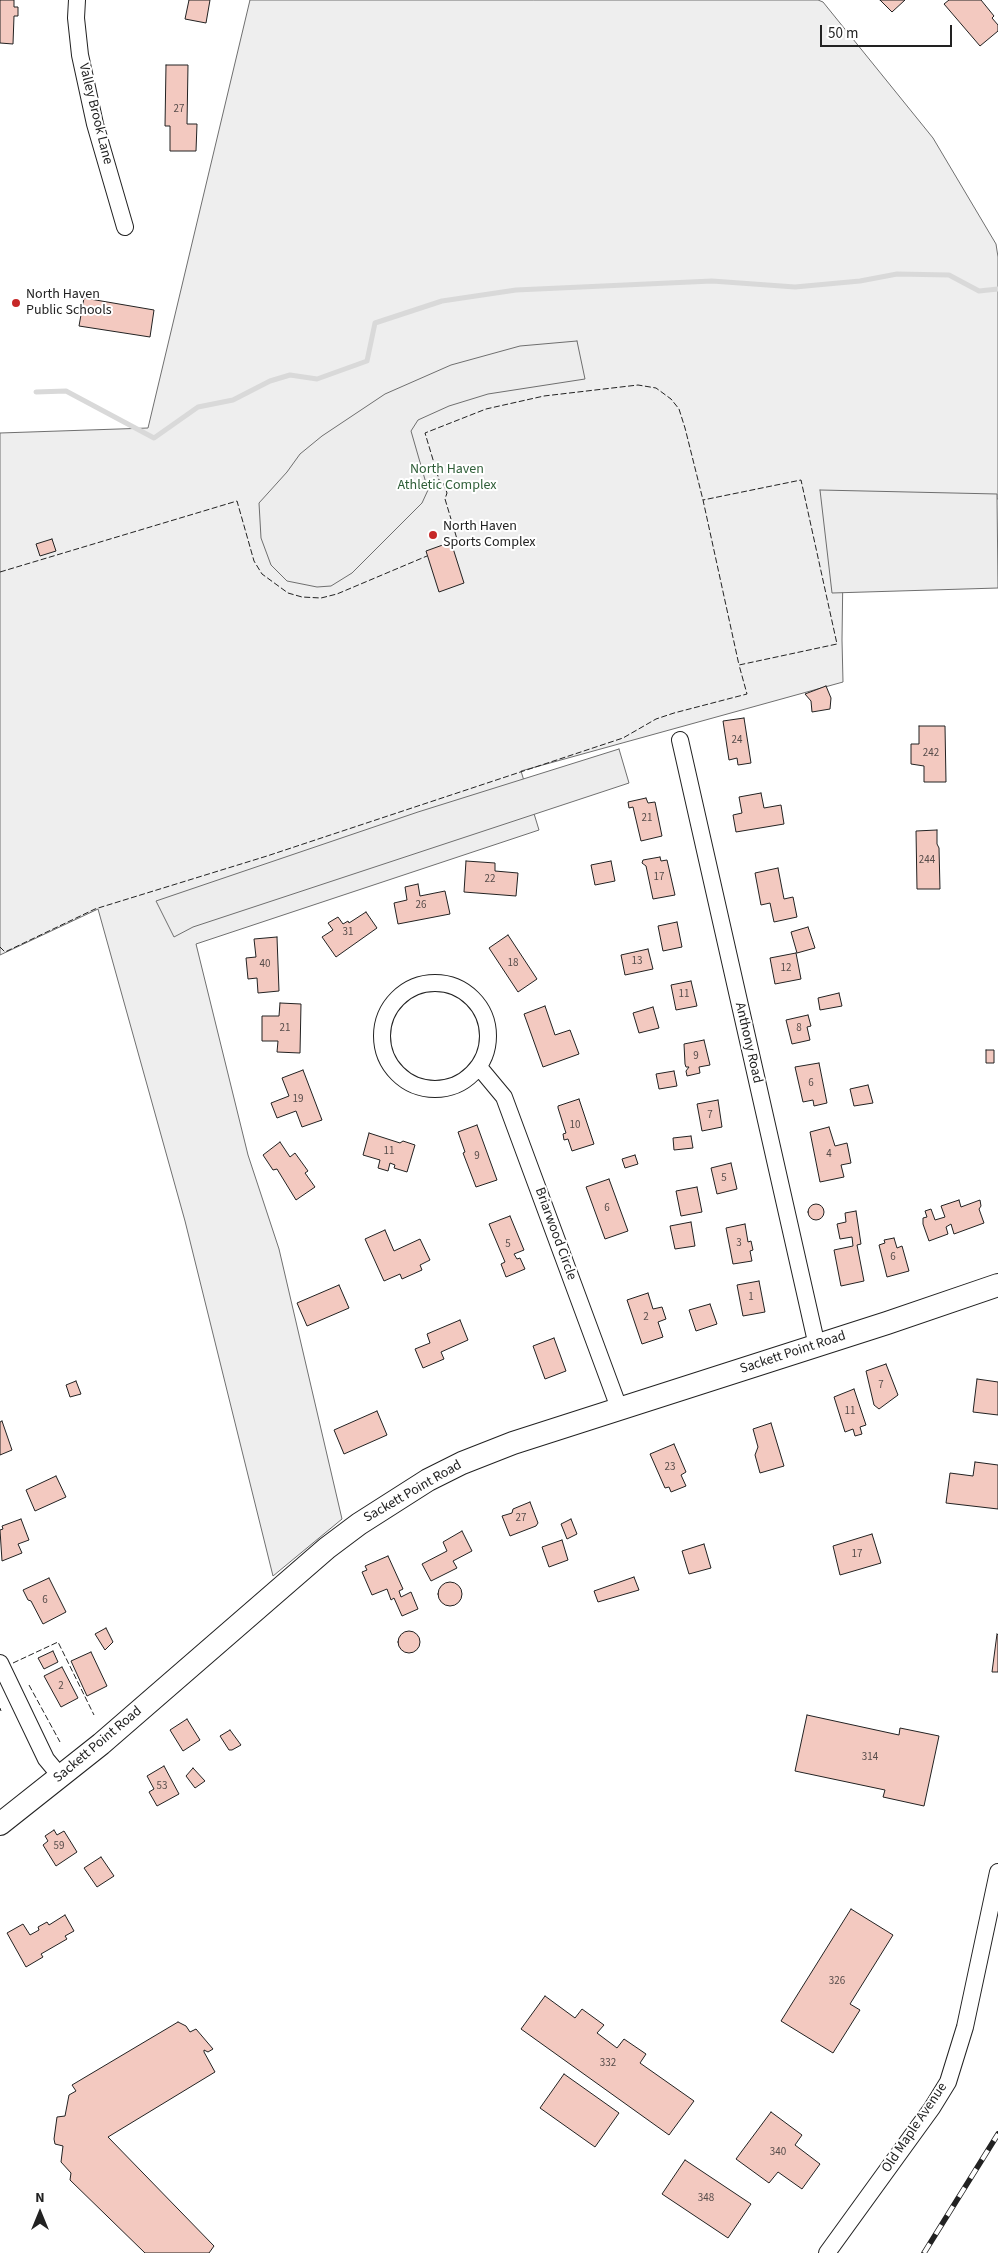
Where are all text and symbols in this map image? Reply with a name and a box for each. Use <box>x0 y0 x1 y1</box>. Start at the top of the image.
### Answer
scale bar <box>823 15 956 47</box>
text: 50 m <box>828 23 858 44</box>
street label: Valley Brook Lane <box>74 62 116 166</box>
house number: 27 <box>174 103 184 117</box>
place label: North Haven Public Schools <box>26 287 112 320</box>
marker: North Haven Public Schools <box>10 297 22 309</box>
park label: North Haven Athletic Complex <box>397 462 497 494</box>
place label: North Haven Sports Complex <box>443 519 536 552</box>
marker: North Haven Sports Complex <box>427 529 439 541</box>
house number: 24 <box>732 734 742 748</box>
house number: 242 <box>923 747 939 761</box>
house number: 21 <box>642 812 652 826</box>
house number: 244 <box>919 854 935 868</box>
house number: 17 <box>654 871 664 885</box>
house number: 22 <box>485 873 495 887</box>
house number: 26 <box>416 899 426 913</box>
house number: 31 <box>343 926 353 940</box>
house number: 13 <box>632 955 642 969</box>
house number: 18 <box>508 957 518 971</box>
house number: 40 <box>260 958 270 972</box>
house number: 12 <box>781 962 791 976</box>
house number: 11 <box>679 988 689 1002</box>
street label: Anthony Road <box>731 1001 765 1085</box>
house number: 21 <box>280 1022 290 1036</box>
house number: 8 <box>796 1022 802 1036</box>
house number: 9 <box>693 1050 699 1064</box>
house number: 6 <box>808 1077 814 1091</box>
house number: 19 <box>293 1093 303 1107</box>
house number: 7 <box>707 1109 713 1123</box>
house number: 10 <box>570 1119 580 1133</box>
house number: 11 <box>384 1145 394 1159</box>
house number: 4 <box>826 1148 832 1162</box>
house number: 9 <box>474 1150 480 1164</box>
house number: 5 <box>721 1172 727 1186</box>
street label: Briarwood Circle <box>530 1185 580 1283</box>
house number: 6 <box>604 1202 610 1216</box>
house number: 3 <box>736 1237 742 1251</box>
house number: 5 <box>505 1238 511 1252</box>
house number: 6 <box>890 1251 896 1265</box>
house number: 1 <box>748 1291 754 1305</box>
house number: 2 <box>643 1311 649 1325</box>
street label: Sackett Point Road <box>738 1328 848 1378</box>
house number: 7 <box>878 1379 884 1393</box>
house number: 11 <box>845 1405 855 1419</box>
street label: Sackett Point Road <box>361 1457 465 1527</box>
house number: 23 <box>665 1461 675 1475</box>
house number: 27 <box>516 1512 526 1526</box>
house number: 17 <box>852 1548 862 1562</box>
house number: 6 <box>42 1594 48 1608</box>
house number: 2 <box>58 1680 64 1694</box>
street label: Sackett Point Road <box>50 1703 146 1787</box>
house number: 314 <box>862 1751 878 1765</box>
house number: 53 <box>157 1780 167 1794</box>
house number: 59 <box>54 1840 64 1854</box>
house number: 326 <box>829 1975 845 1989</box>
house number: 332 <box>600 2057 616 2071</box>
street label: Old Maple Avenue <box>879 2080 951 2176</box>
house number: 340 <box>770 2146 786 2160</box>
north arrow <box>15 2188 65 2238</box>
text: N <box>35 2188 45 2208</box>
house number: 348 <box>698 2192 714 2206</box>

